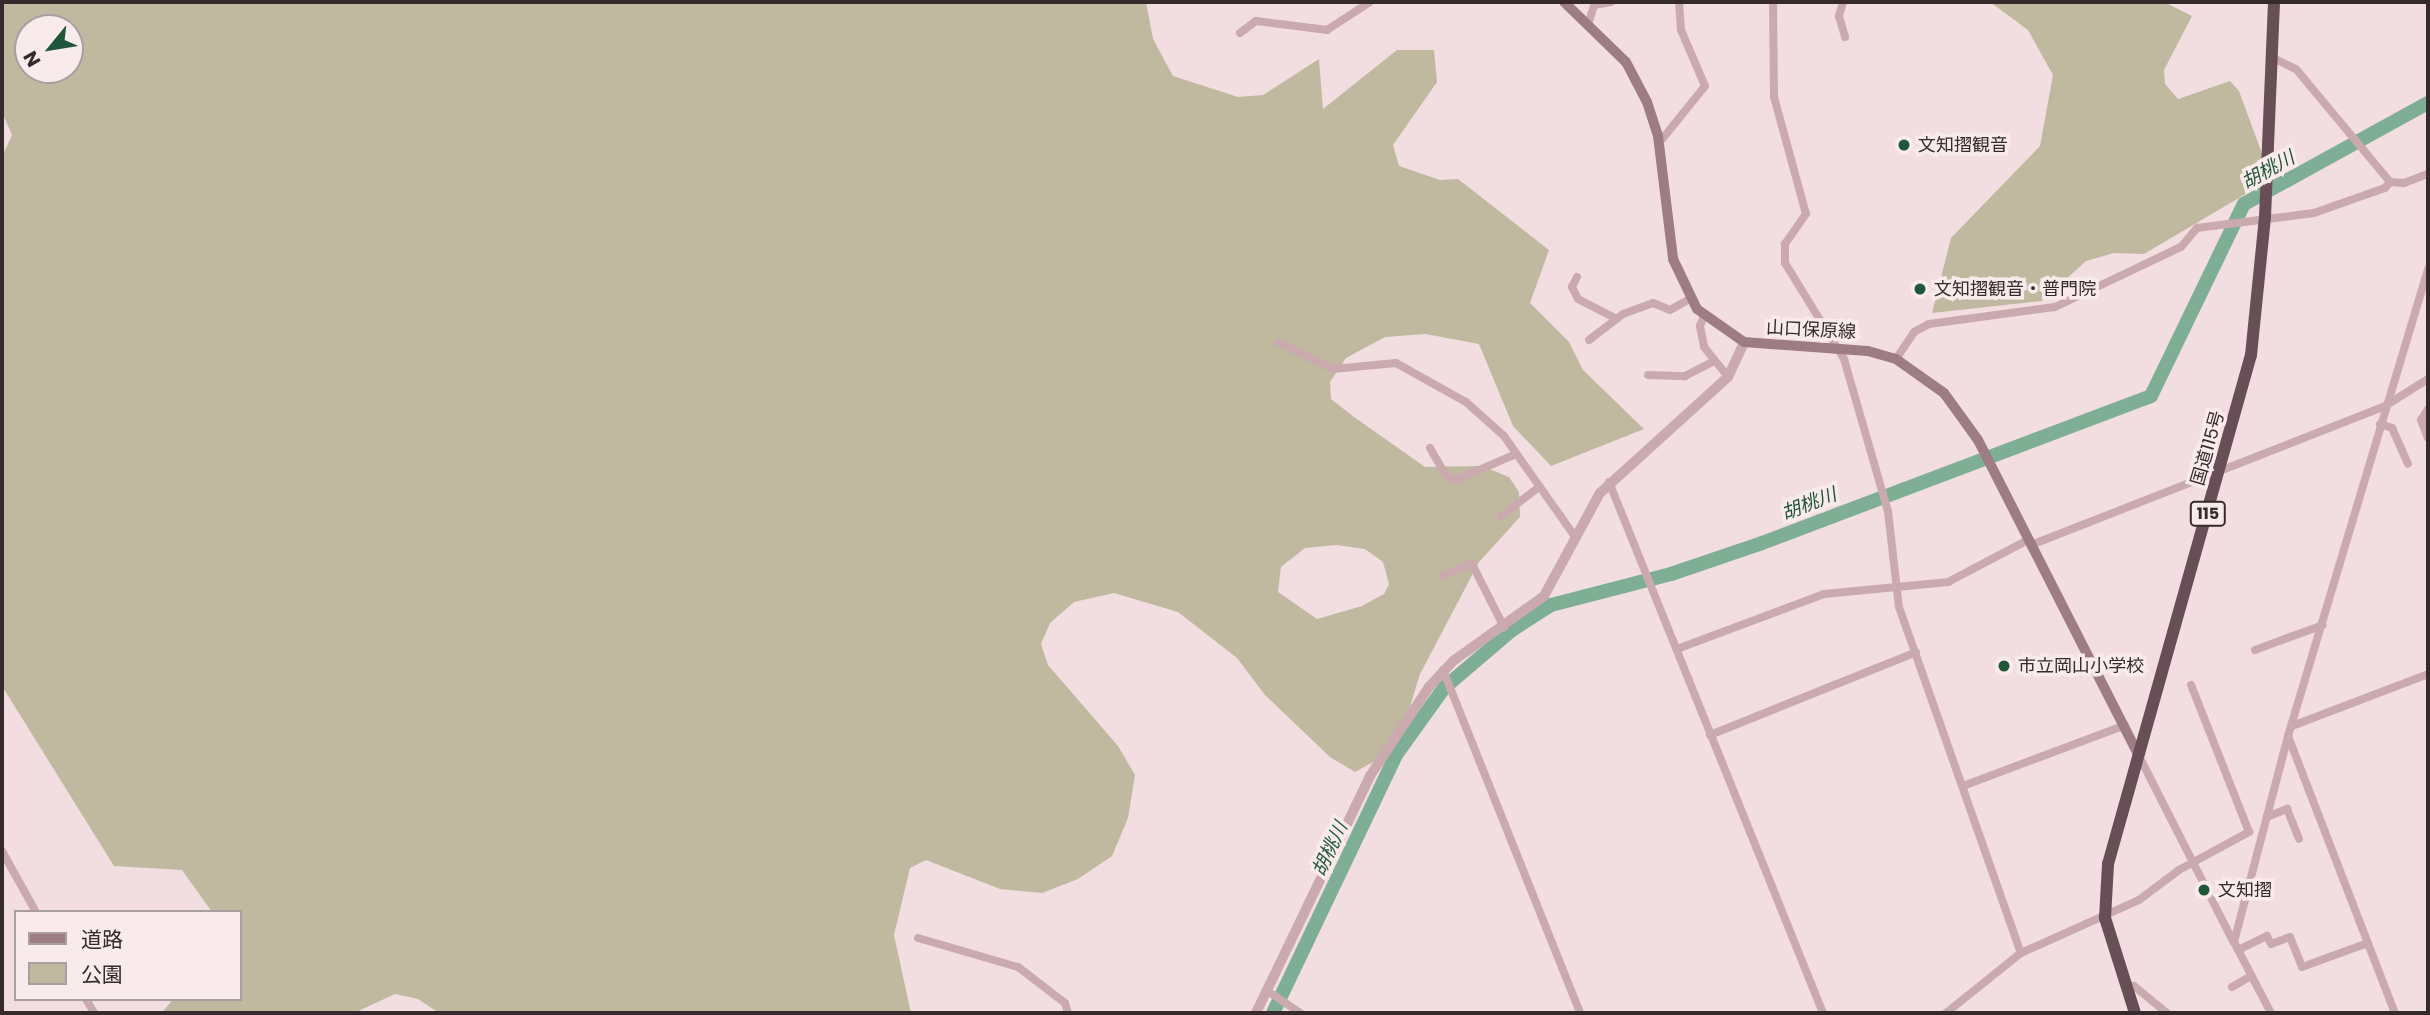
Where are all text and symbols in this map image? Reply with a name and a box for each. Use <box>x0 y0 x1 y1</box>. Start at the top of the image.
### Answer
north arrow <box>14 14 84 84</box>
text: N <box>17 46 47 72</box>
place label: 文知摺観音 <box>1918 134 2008 156</box>
marker: 文知摺観音 <box>1896 137 1912 153</box>
water label: 胡桃川 <box>2238 146 2298 194</box>
place label: 文知摺観音・普門院 <box>1934 278 2096 300</box>
marker: 文知摺観音・普門院 <box>1912 281 1928 297</box>
street label: 山口保原線 <box>1765 317 1857 343</box>
street label: 国道115号 <box>2187 408 2229 488</box>
water label: 胡桃川 <box>1778 483 1840 525</box>
road number: 115 <box>2189 502 2227 526</box>
place label: 市立岡山小学校 <box>2018 655 2144 677</box>
marker: 市立岡山小学校 <box>1996 658 2012 674</box>
water label: 胡桃川 <box>1308 818 1352 880</box>
place label: 文知摺 <box>2218 879 2272 901</box>
marker: 文知摺 <box>2196 882 2212 898</box>
legend <box>14 910 242 1001</box>
text: 道路 <box>81 925 123 954</box>
text: 公園 <box>81 960 123 989</box>

